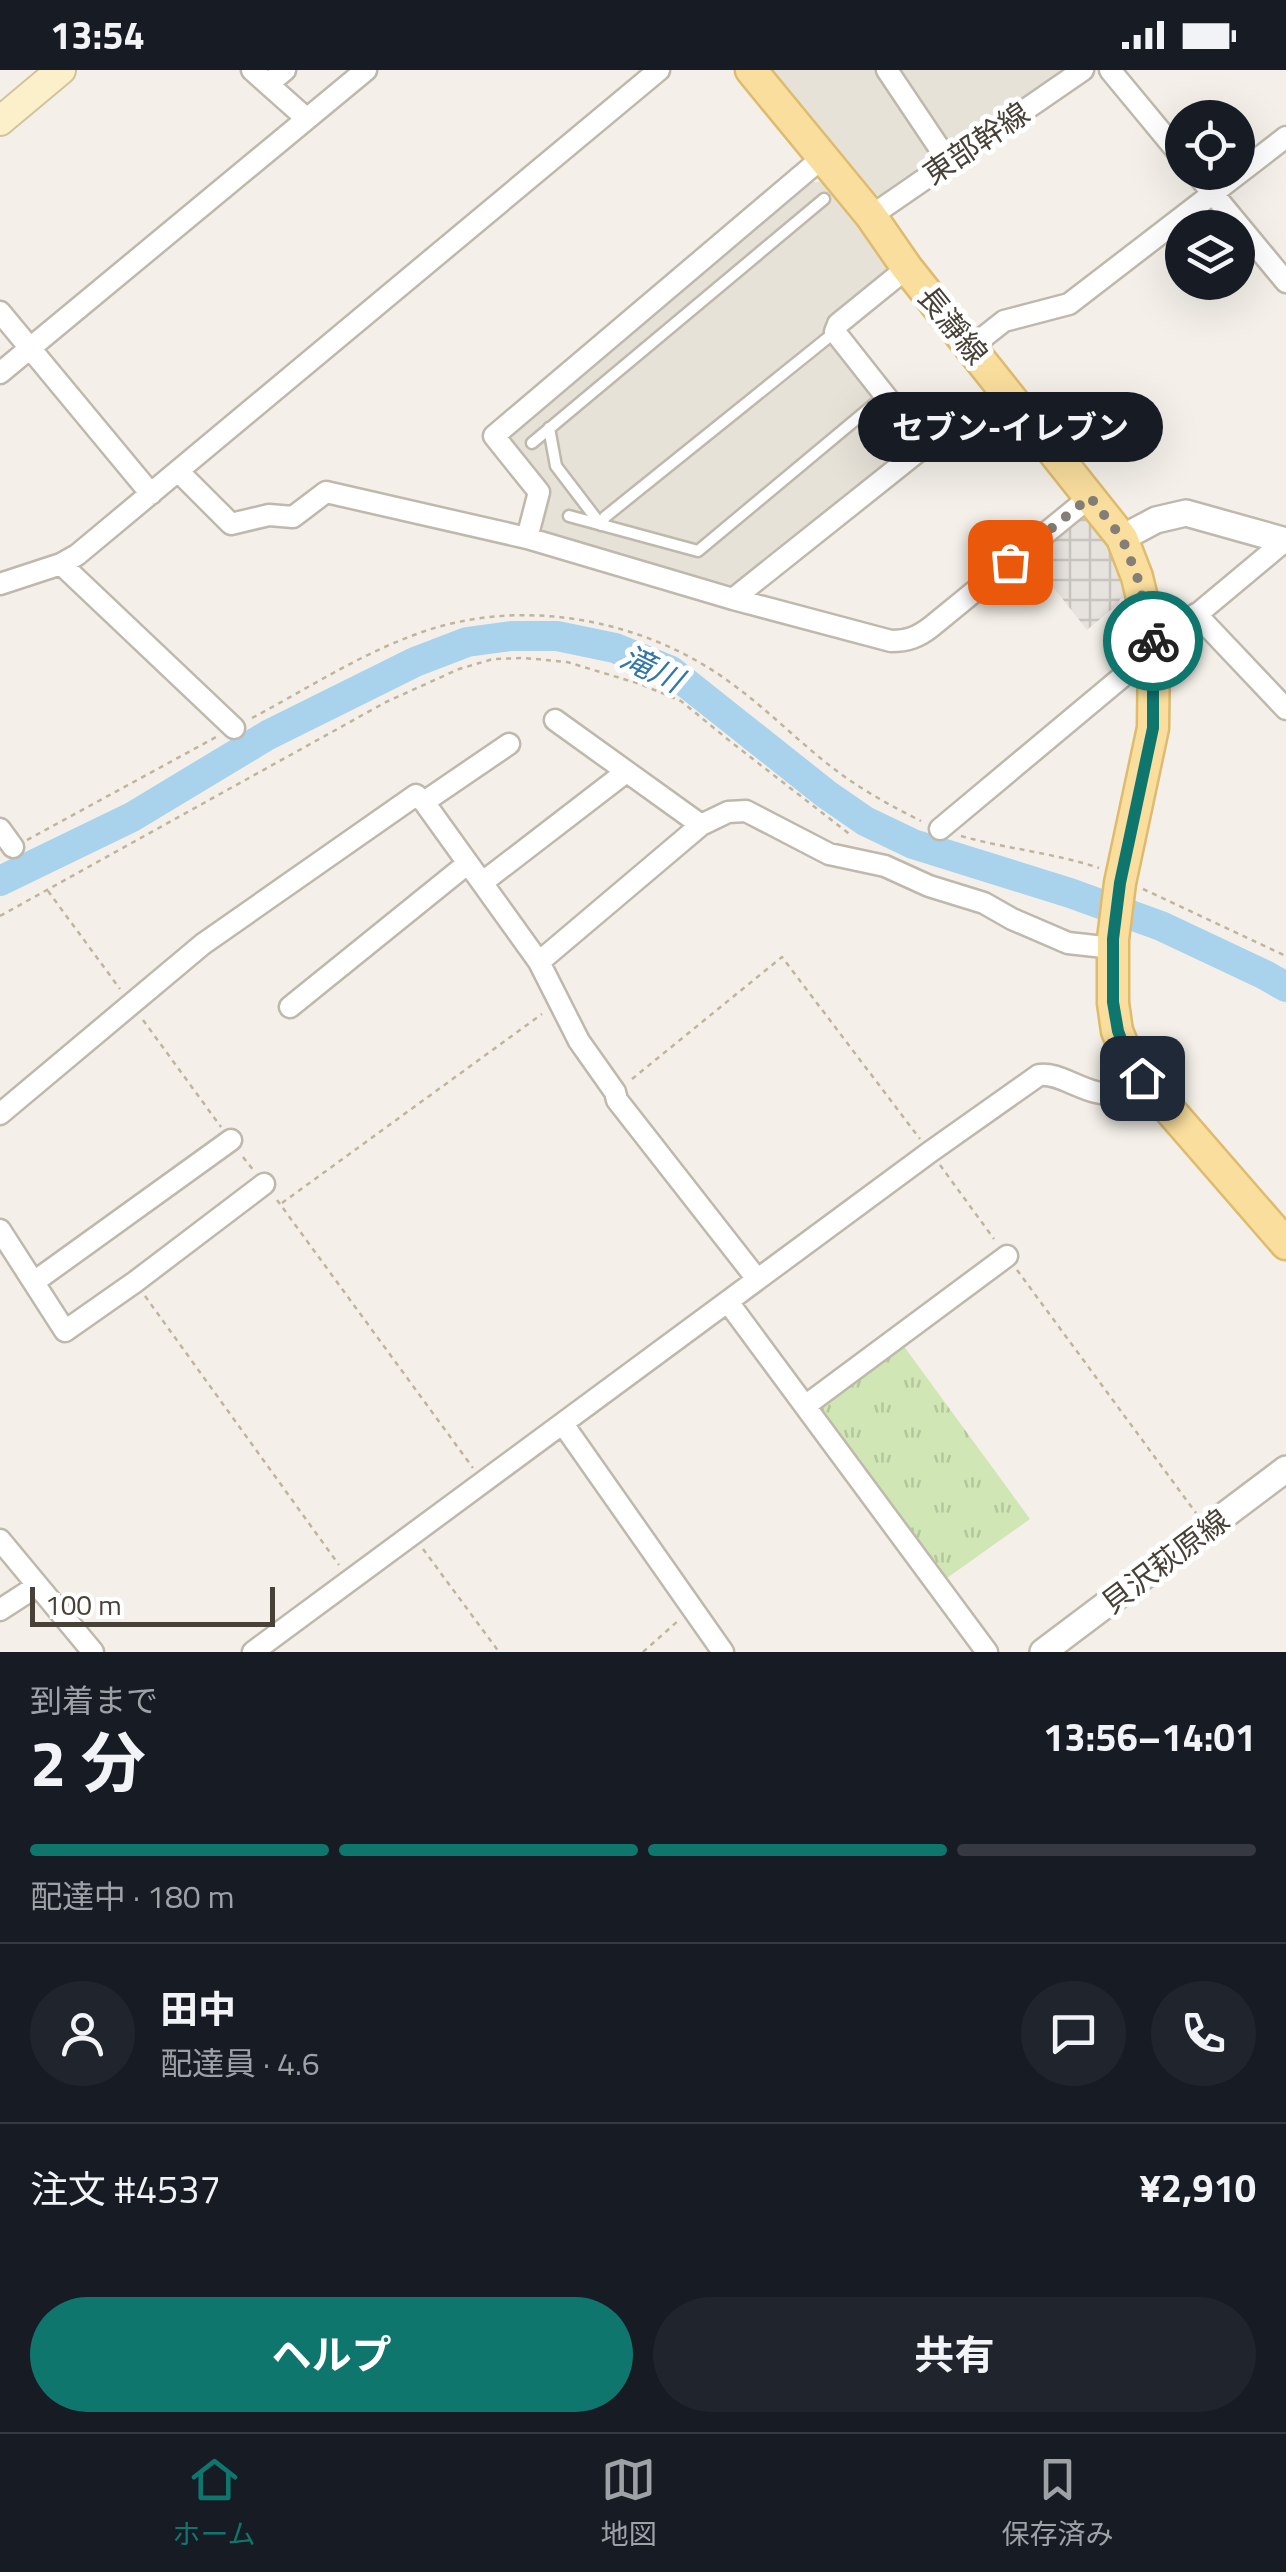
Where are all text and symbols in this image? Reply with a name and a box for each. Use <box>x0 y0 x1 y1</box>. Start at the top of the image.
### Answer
text: 13:54 <box>50 6 145 64</box>
street label: 東部幹線 <box>913 90 1039 196</box>
map controls <box>1165 100 1255 300</box>
button: locate <box>1165 100 1255 190</box>
button: layers <box>1165 210 1255 300</box>
street label: 長瀞線 <box>907 276 999 374</box>
callout: セブン-イレブン <box>858 392 1162 462</box>
text: セブン-イレブン <box>892 403 1129 451</box>
pin <box>968 520 1053 605</box>
icon: bag <box>983 535 1038 590</box>
courier <box>1103 591 1203 691</box>
icon: bike <box>1126 614 1181 669</box>
water label: 滝川 <box>613 632 694 705</box>
pin <box>1100 1036 1185 1121</box>
icon: home <box>1115 1051 1170 1106</box>
street label: 貝沢萩原線 <box>1091 1497 1239 1625</box>
scale bar <box>30 1582 275 1626</box>
text: 100 m <box>45 1583 122 1626</box>
text: 到着まで <box>30 1676 158 1724</box>
text: 13:56–14:01 <box>1043 1708 1256 1766</box>
text: 2 分 <box>30 1712 146 1811</box>
text: 配達中 · 180 m <box>30 1872 235 1920</box>
text: 田中 <box>160 1980 236 2038</box>
button: person <box>30 1981 135 2086</box>
button: chat <box>1021 1981 1126 2086</box>
button: phone <box>1151 1981 1256 2086</box>
text: 配達員 · 4.6 <box>160 2039 320 2087</box>
text: ¥2,910 <box>1140 2159 1256 2217</box>
text: 注文 #4537 <box>30 2160 221 2218</box>
button: ヘルプ <box>30 2297 633 2412</box>
button: 共有 <box>653 2297 1256 2412</box>
tab: ホーム <box>172 2452 256 2555</box>
tab: 地図 <box>601 2452 657 2555</box>
tab: 保存済み <box>1001 2452 1114 2555</box>

